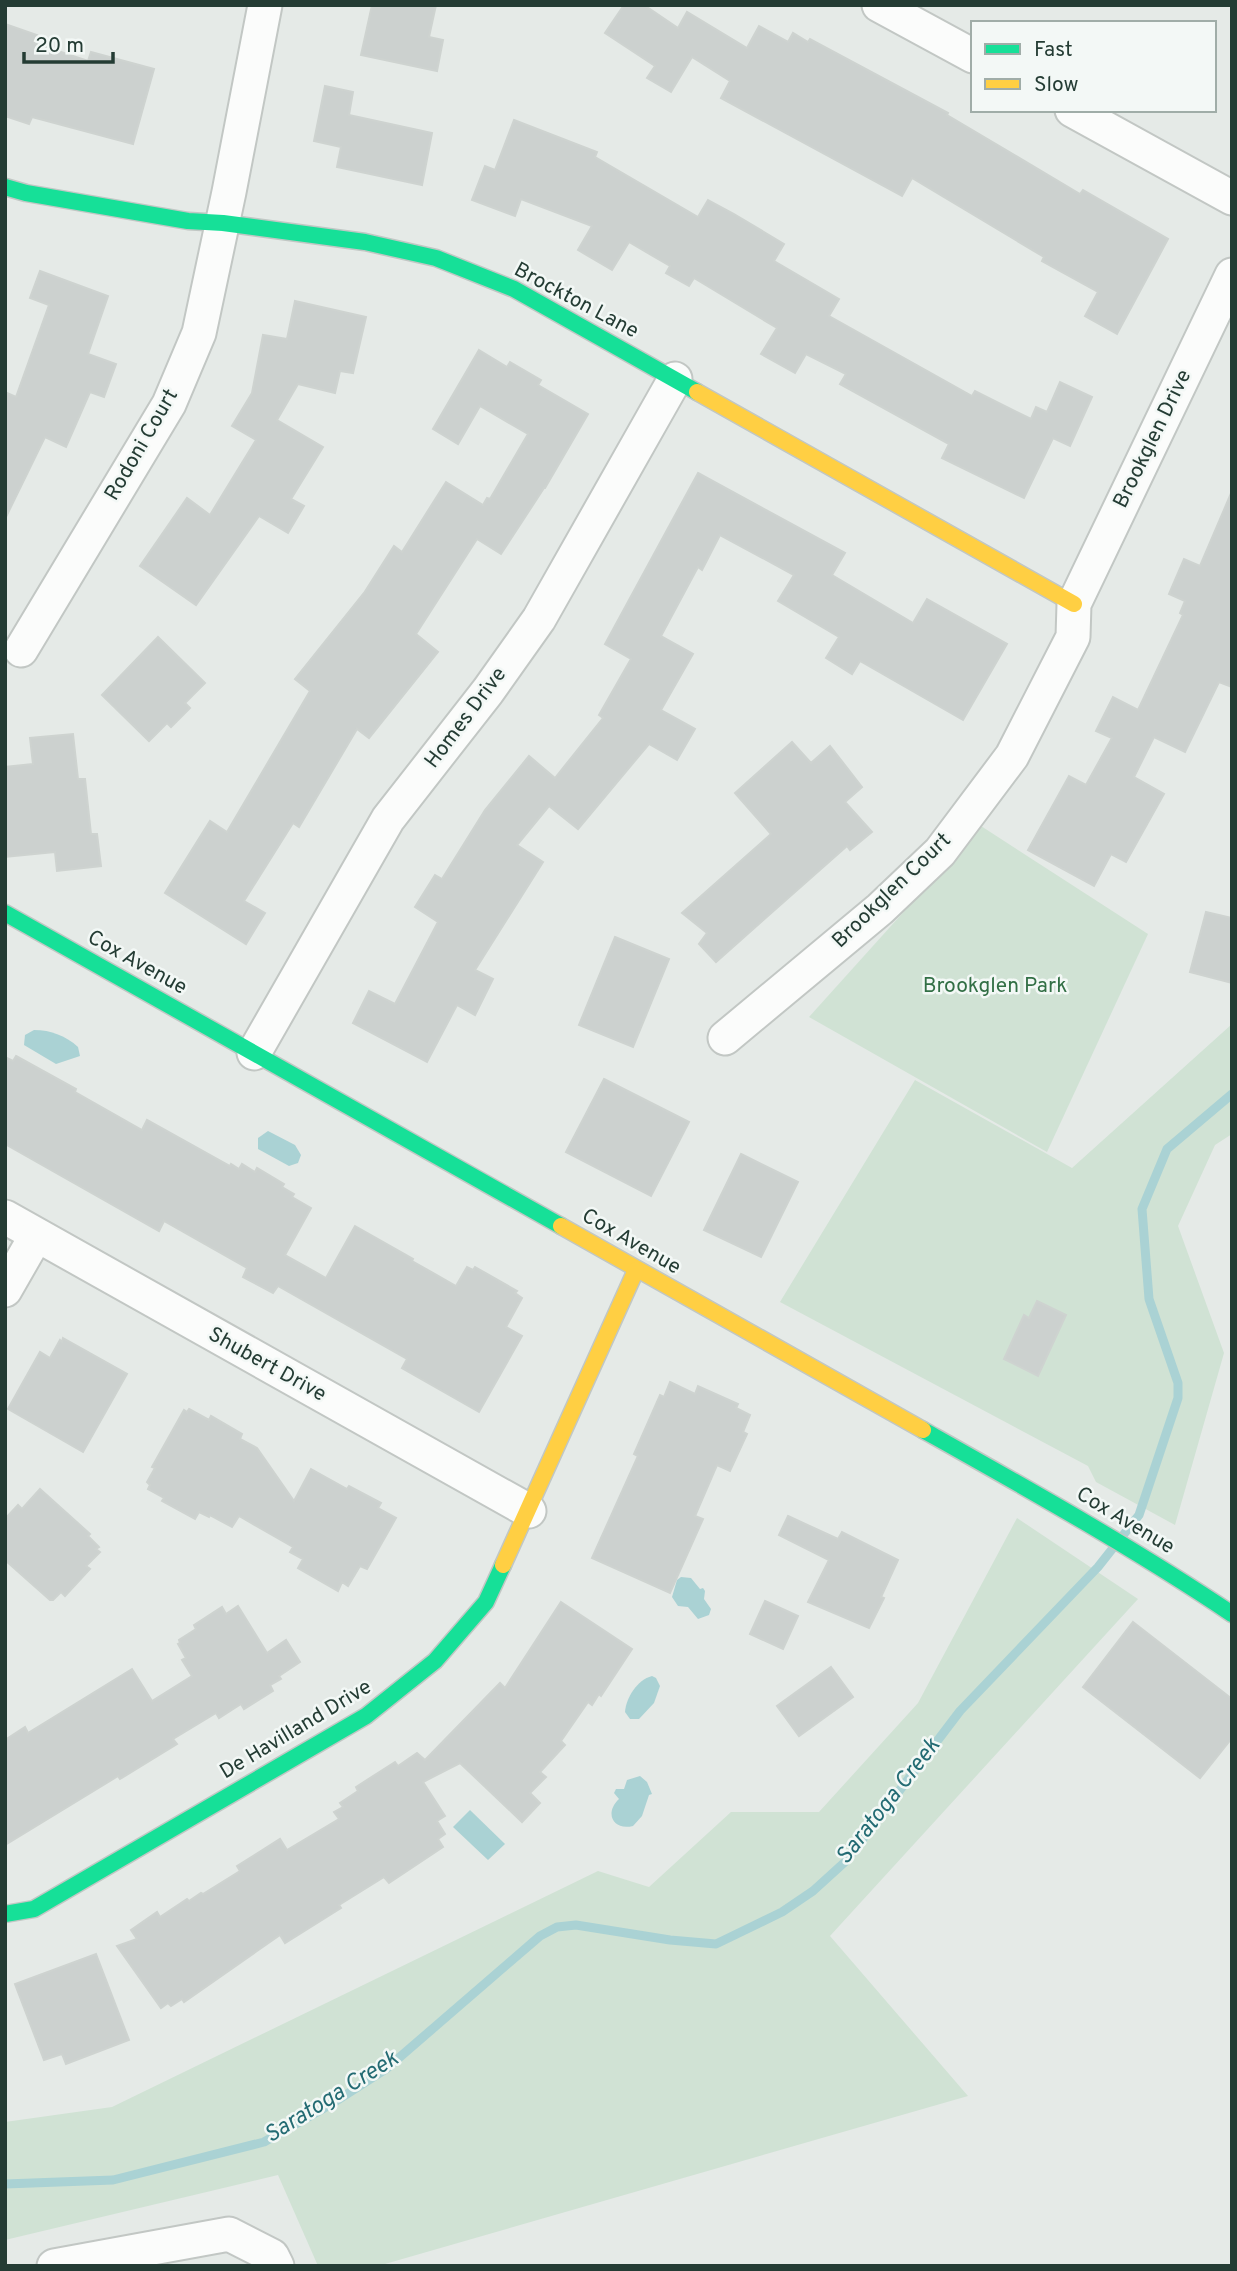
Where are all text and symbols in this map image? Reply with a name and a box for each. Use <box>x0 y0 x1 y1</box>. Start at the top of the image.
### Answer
scale bar <box>24 21 114 65</box>
legend <box>971 21 1216 112</box>
text: 20 m <box>35 33 84 60</box>
text: Fast <box>1034 37 1073 64</box>
text: Slow <box>1034 72 1079 99</box>
street label: Brockton Lane <box>509 257 643 345</box>
street label: Brookglen Drive <box>1108 365 1198 513</box>
street label: Rodoni Court <box>99 384 185 506</box>
street label: Homes Drive <box>419 662 513 774</box>
street label: Brookglen Court <box>827 827 957 955</box>
street label: Cox Avenue <box>82 924 192 1002</box>
park label: Brookglen Park <box>923 973 1067 1000</box>
street label: Cox Avenue <box>577 1203 685 1281</box>
street label: Shubert Drive <box>203 1321 331 1409</box>
street label: Cox Avenue <box>1071 1481 1179 1561</box>
street label: De Havilland Drive <box>215 1674 377 1786</box>
water label: Saratoga Creek <box>831 1733 948 1871</box>
water label: Saratoga Creek <box>260 2045 405 2151</box>

